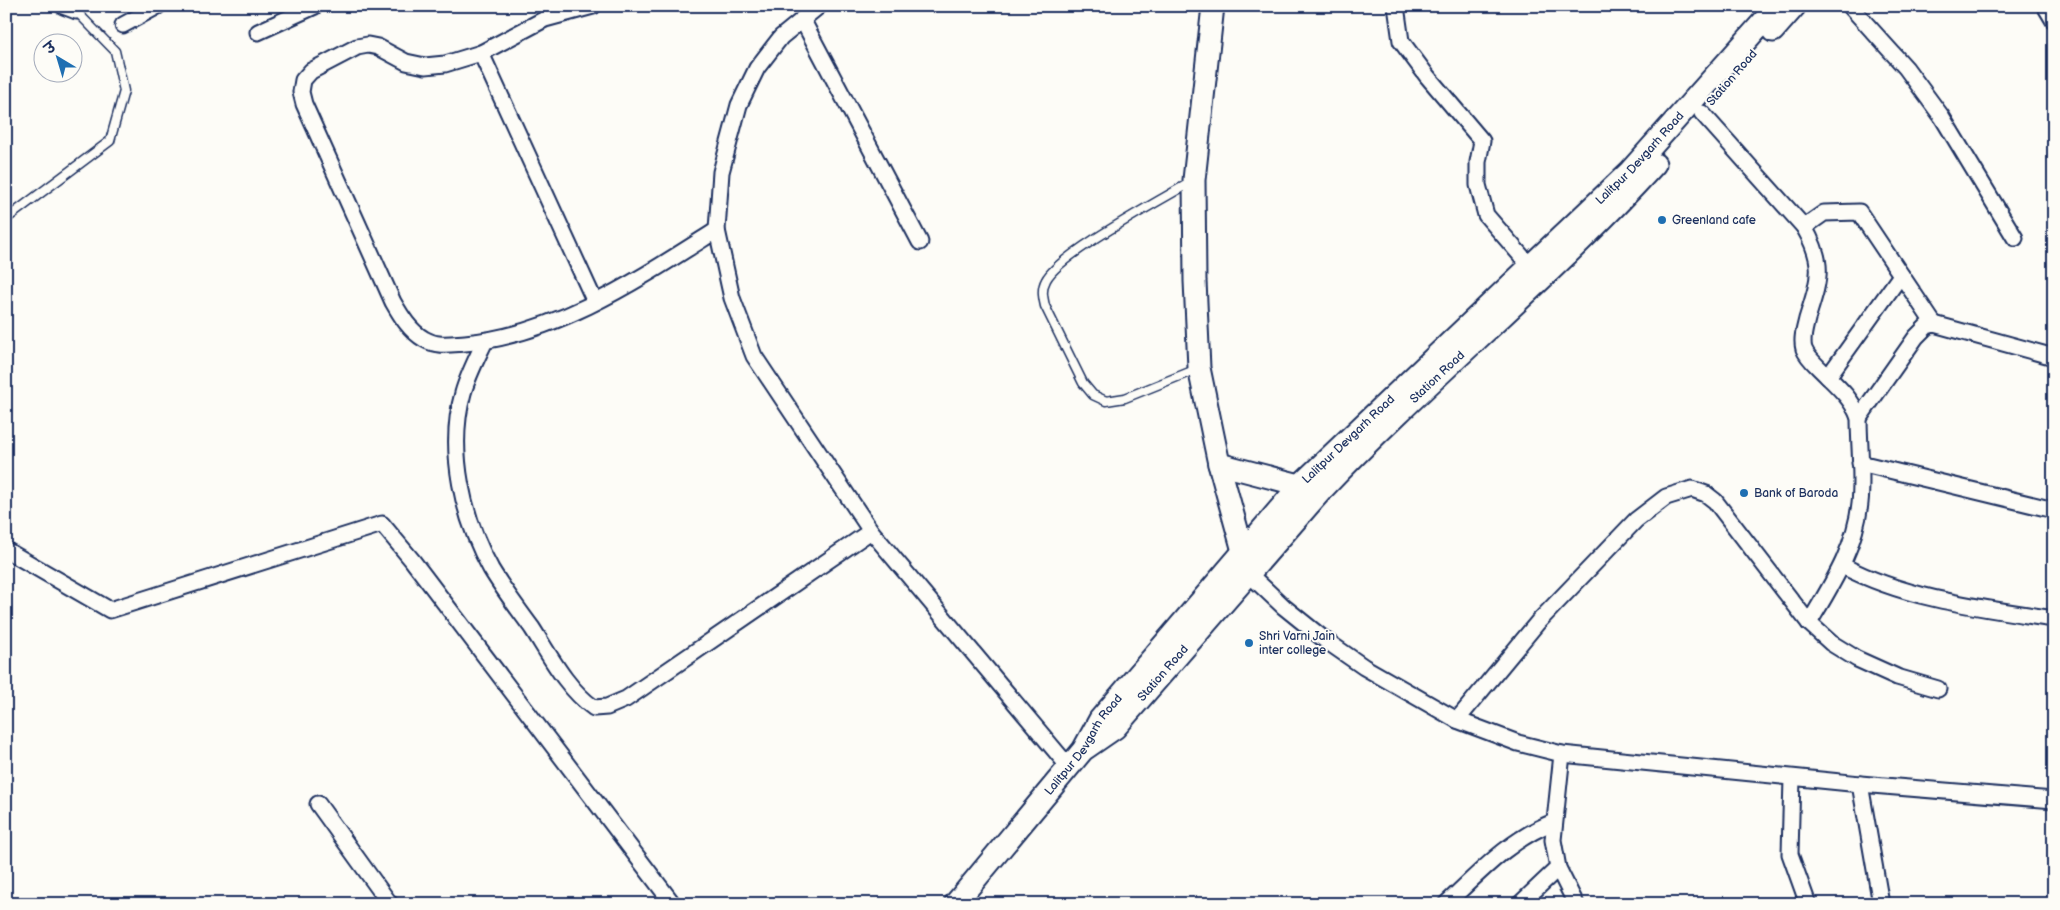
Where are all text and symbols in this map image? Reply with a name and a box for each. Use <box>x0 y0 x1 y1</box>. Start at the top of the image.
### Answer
north arrow <box>32 32 82 82</box>
text: उ <box>40 38 61 59</box>
street label: Station Road <box>1703 47 1761 109</box>
street label: Lalitpur Devgarh Road <box>1592 108 1687 207</box>
place label: Greenland cafe <box>1672 213 1756 228</box>
marker: Greenland cafe <box>1656 214 1668 226</box>
street label: Station Road <box>1406 348 1468 406</box>
street label: Lalitpur Devgarh Road <box>1299 392 1398 487</box>
place label: Bank of Baroda <box>1754 486 1838 501</box>
marker: Bank of Baroda <box>1738 487 1750 499</box>
place label: Shri Varni Jain inter college <box>1259 629 1335 658</box>
marker: Shri Varni Jain inter college <box>1243 637 1255 649</box>
street label: Station Road <box>1134 642 1191 704</box>
street label: Lalitpur Devgarh Road <box>1041 691 1126 798</box>

